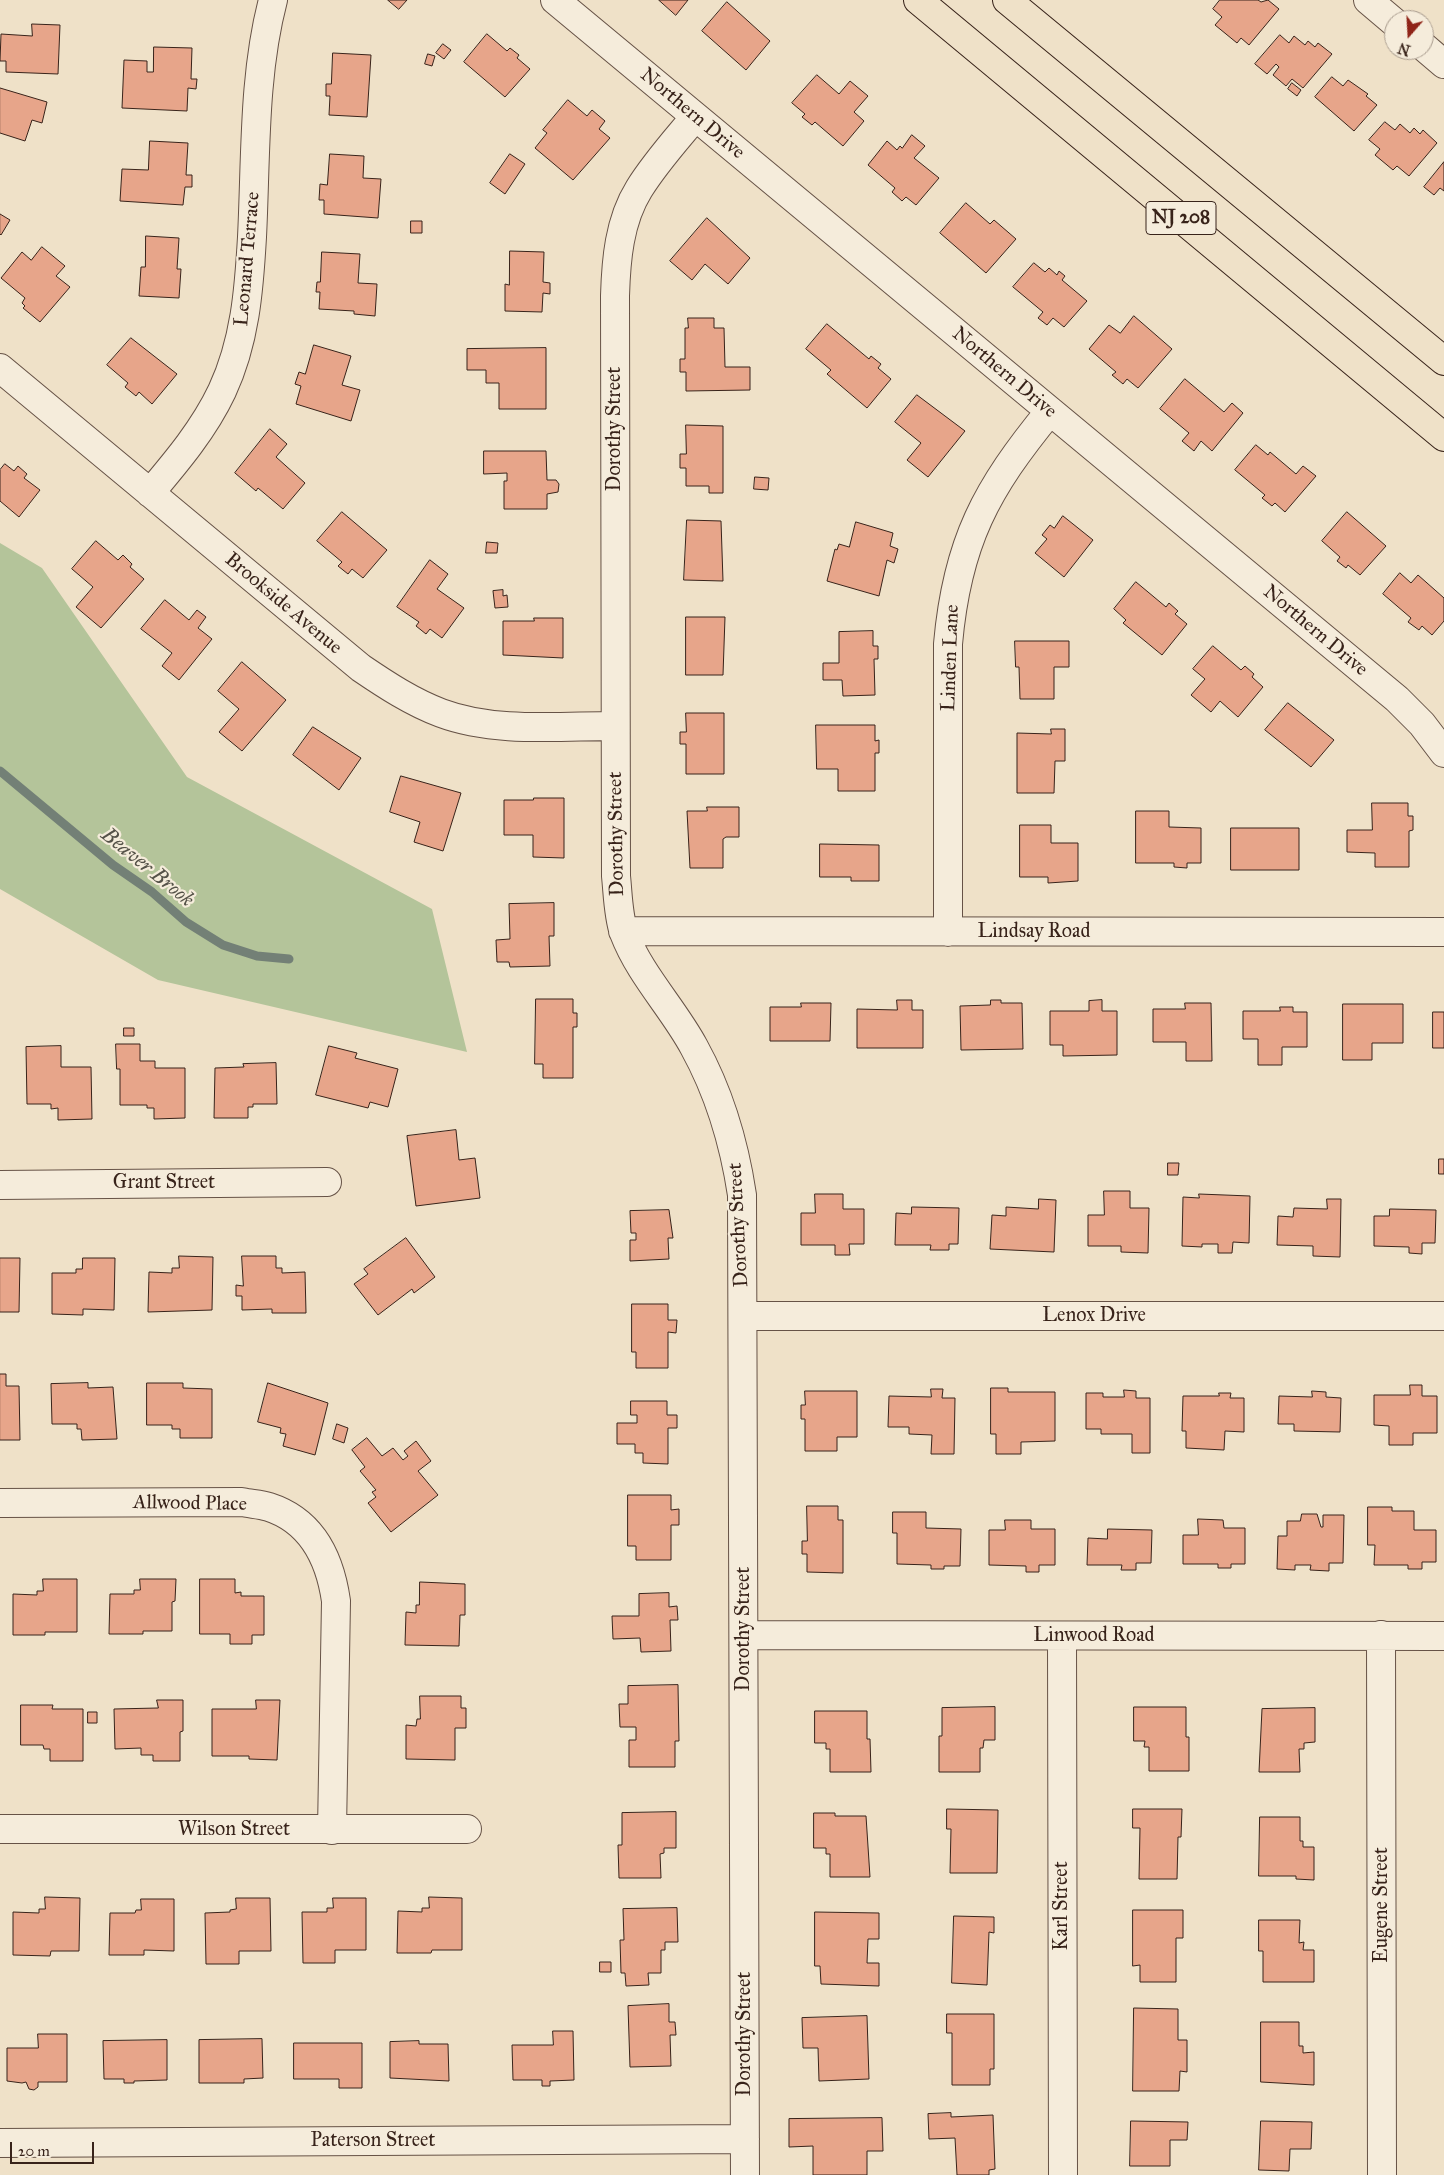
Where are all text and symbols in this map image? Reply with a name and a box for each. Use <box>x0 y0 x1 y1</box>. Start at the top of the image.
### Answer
north arrow <box>1384 10 1434 60</box>
text: N <box>1396 39 1413 59</box>
street label: Northern Drive <box>635 63 749 165</box>
street label: Leonard Terrace <box>230 191 266 327</box>
road number: NJ 208 <box>1146 202 1216 234</box>
street label: Northern Drive <box>947 322 1061 424</box>
street label: Dorothy Street <box>603 367 627 491</box>
street label: Brookside Avenue <box>220 548 346 660</box>
street label: Northern Drive <box>1258 580 1372 682</box>
street label: Linden Lane <box>937 604 965 712</box>
street label: Dorothy Street <box>604 771 630 897</box>
water label: Beaver Brook <box>96 823 198 913</box>
street label: Lindsay Road <box>978 920 1090 944</box>
street label: Dorothy Street <box>724 1162 754 1288</box>
street label: Grant Street <box>113 1171 215 1195</box>
street label: Lenox Drive <box>1042 1304 1146 1328</box>
street label: Allwood Place <box>133 1491 247 1517</box>
street label: Dorothy Street <box>732 1567 756 1691</box>
street label: Linwood Road <box>1033 1624 1155 1648</box>
street label: Wilson Street <box>178 1818 290 1842</box>
street label: Eugene Street <box>1370 1847 1394 1963</box>
street label: Karl Street <box>1050 1861 1074 1951</box>
street label: Dorothy Street <box>733 1972 757 2096</box>
street label: Paterson Street <box>311 2129 435 2153</box>
scale bar <box>12 2132 96 2164</box>
text: 20 m <box>18 2142 50 2160</box>

